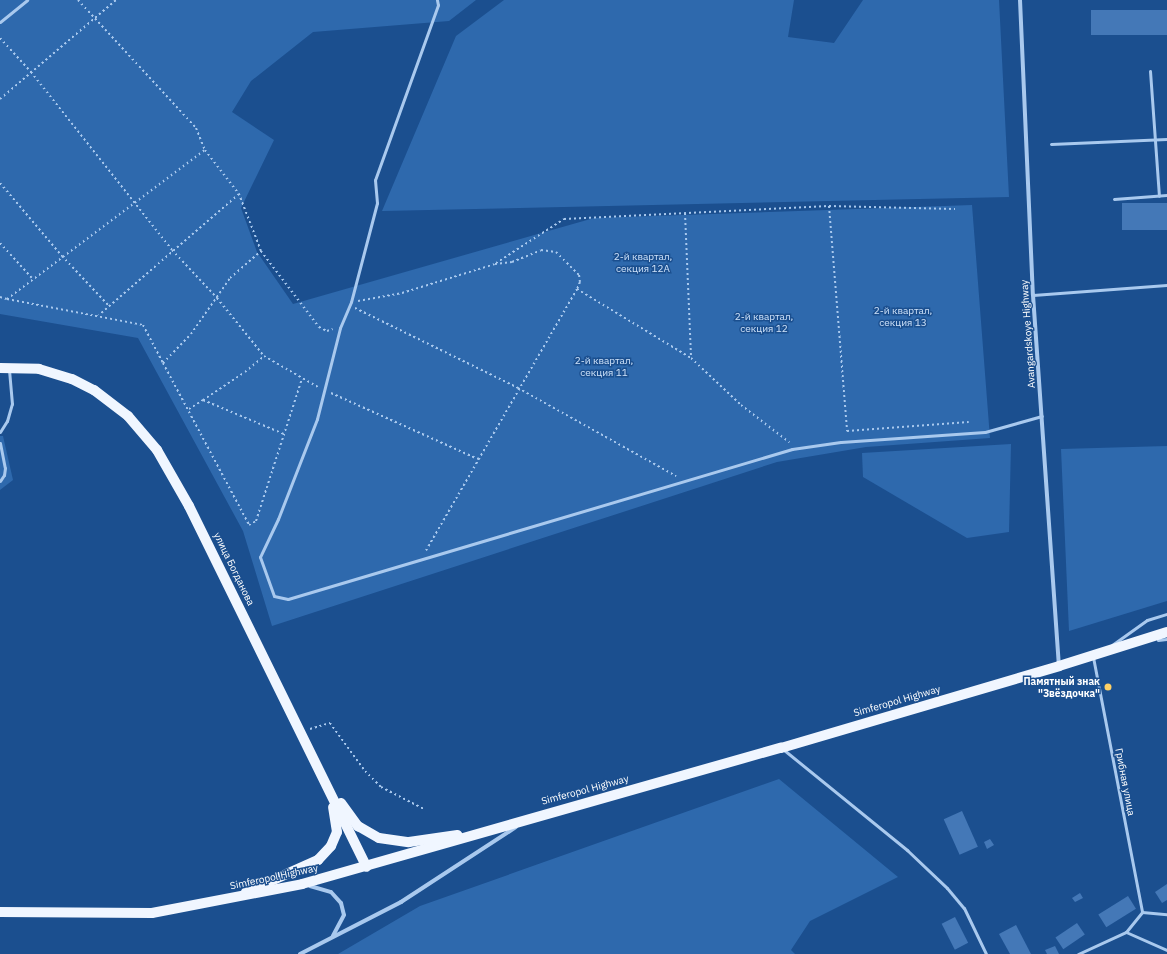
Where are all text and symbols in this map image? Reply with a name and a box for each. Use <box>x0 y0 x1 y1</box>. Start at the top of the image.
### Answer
park label: 2-й квартал, секция 12А <box>614 250 672 274</box>
street label: Avangardskoye Highway <box>1018 279 1038 389</box>
park label: 2-й квартал, секция 13 <box>874 304 932 328</box>
park label: 2-й квартал, секция 12 <box>735 310 793 334</box>
park label: 2-й квартал, секция 11 <box>575 354 633 378</box>
street label: улица Богданова <box>211 531 257 607</box>
place label: Памятный знак "Звёздочка" <box>1023 675 1100 698</box>
marker: Памятный знак "Звёздочка" <box>1103 682 1113 692</box>
street label: Simferopol Highway <box>852 683 942 719</box>
street label: Грибная улица <box>1113 747 1137 817</box>
street label: Simferopol Highway <box>540 773 630 807</box>
street label: Simferopol Highway <box>229 862 319 892</box>

